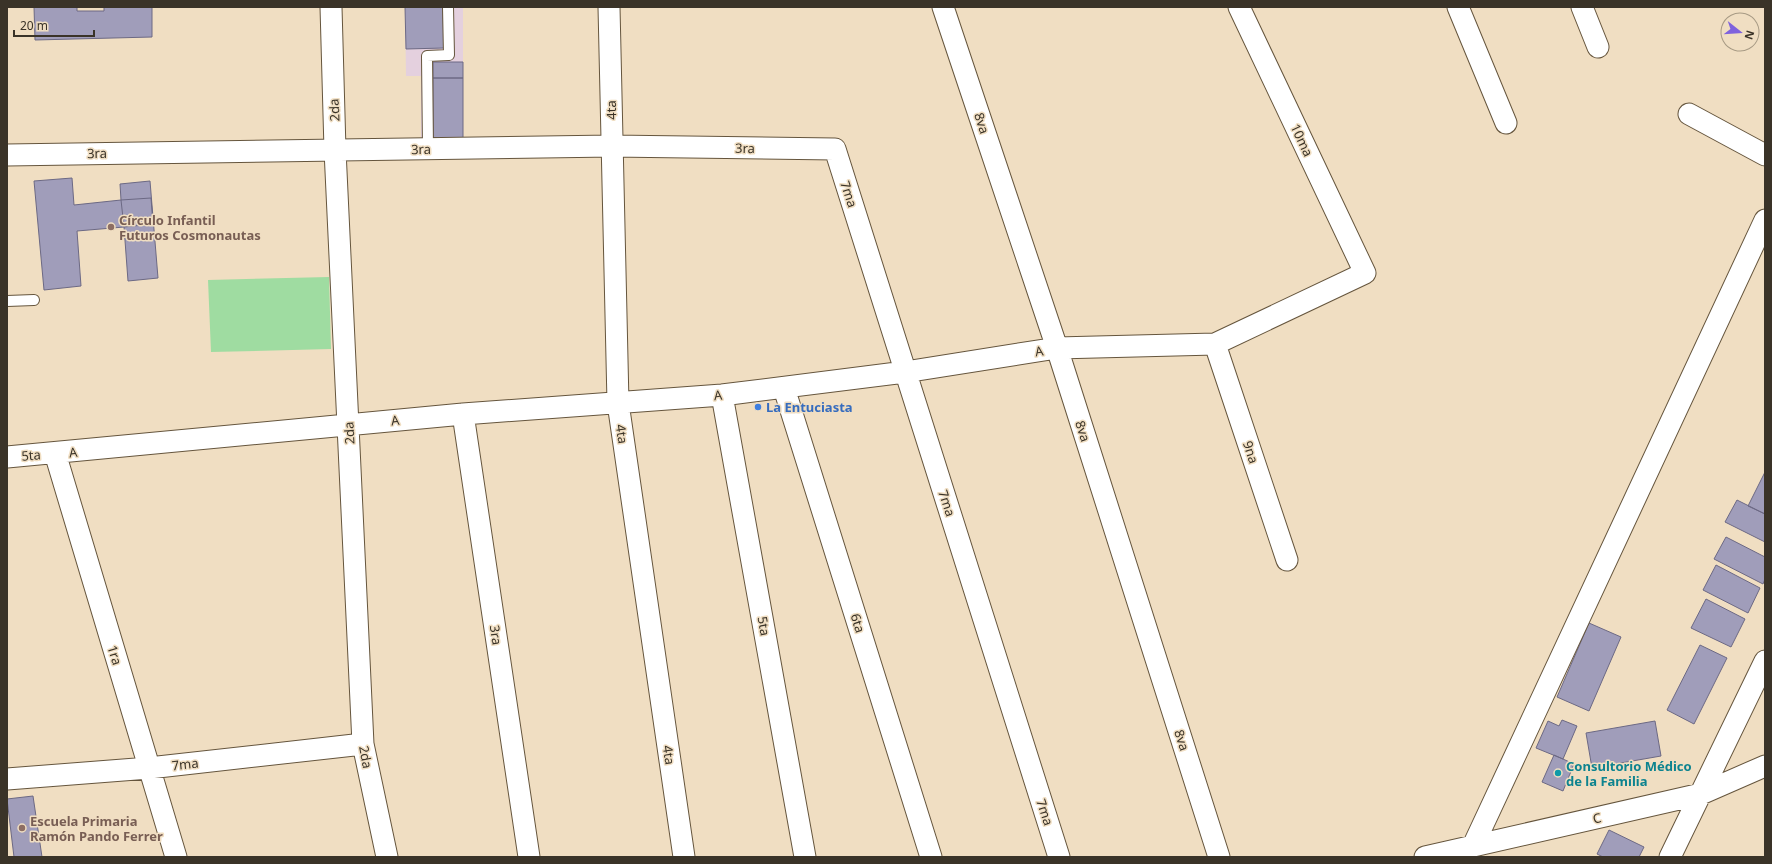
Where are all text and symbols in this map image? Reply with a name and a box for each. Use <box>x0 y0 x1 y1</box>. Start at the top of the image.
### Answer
scale bar <box>14 12 94 38</box>
north arrow <box>1720 12 1760 52</box>
text: 20 m <box>20 17 48 34</box>
text: N <box>1742 29 1759 42</box>
street label: 2da <box>325 98 343 122</box>
street label: 4ta <box>602 100 620 120</box>
street label: 8va <box>970 110 994 136</box>
street label: 10ma <box>1287 121 1317 159</box>
street label: 3ra <box>735 139 755 157</box>
street label: 3ra <box>411 140 431 158</box>
street label: 3ra <box>87 144 107 162</box>
street label: 7ma <box>836 178 862 210</box>
place label: Círculo Infantil Futuros Cosmonautas <box>119 211 261 244</box>
marker: Círculo Infantil Futuros Cosmonautas <box>106 222 116 232</box>
street label: A <box>1033 341 1045 361</box>
street label: A <box>713 386 724 404</box>
place label: La Entuciasta <box>766 398 853 416</box>
marker: La Entuciasta <box>753 402 763 412</box>
street label: A <box>390 411 401 429</box>
street label: 8va <box>1071 418 1095 444</box>
street label: 2da <box>339 421 359 445</box>
street label: 4ta <box>612 423 632 445</box>
street label: 9na <box>1239 438 1263 466</box>
street label: A <box>68 443 79 461</box>
street label: 5ta <box>21 445 41 465</box>
street label: 7ma <box>934 487 960 519</box>
street label: 6ta <box>847 611 869 635</box>
street label: 5ta <box>753 615 775 637</box>
street label: 3ra <box>486 624 506 646</box>
street label: 1ra <box>103 643 127 667</box>
street label: 8va <box>1170 727 1194 753</box>
street label: 2da <box>355 744 377 770</box>
street label: 4ta <box>659 744 679 766</box>
street label: 7ma <box>171 754 199 774</box>
place label: Consultorio Médico de la Familia <box>1566 757 1692 790</box>
marker: Consultorio Médico de la Familia <box>1553 768 1563 778</box>
street label: 7ma <box>1032 796 1058 828</box>
street label: C <box>1591 808 1603 828</box>
place label: Escuela Primaria Ramón Pando Ferrer <box>30 812 163 845</box>
marker: Escuela Primaria Ramón Pando Ferrer <box>17 823 27 833</box>

